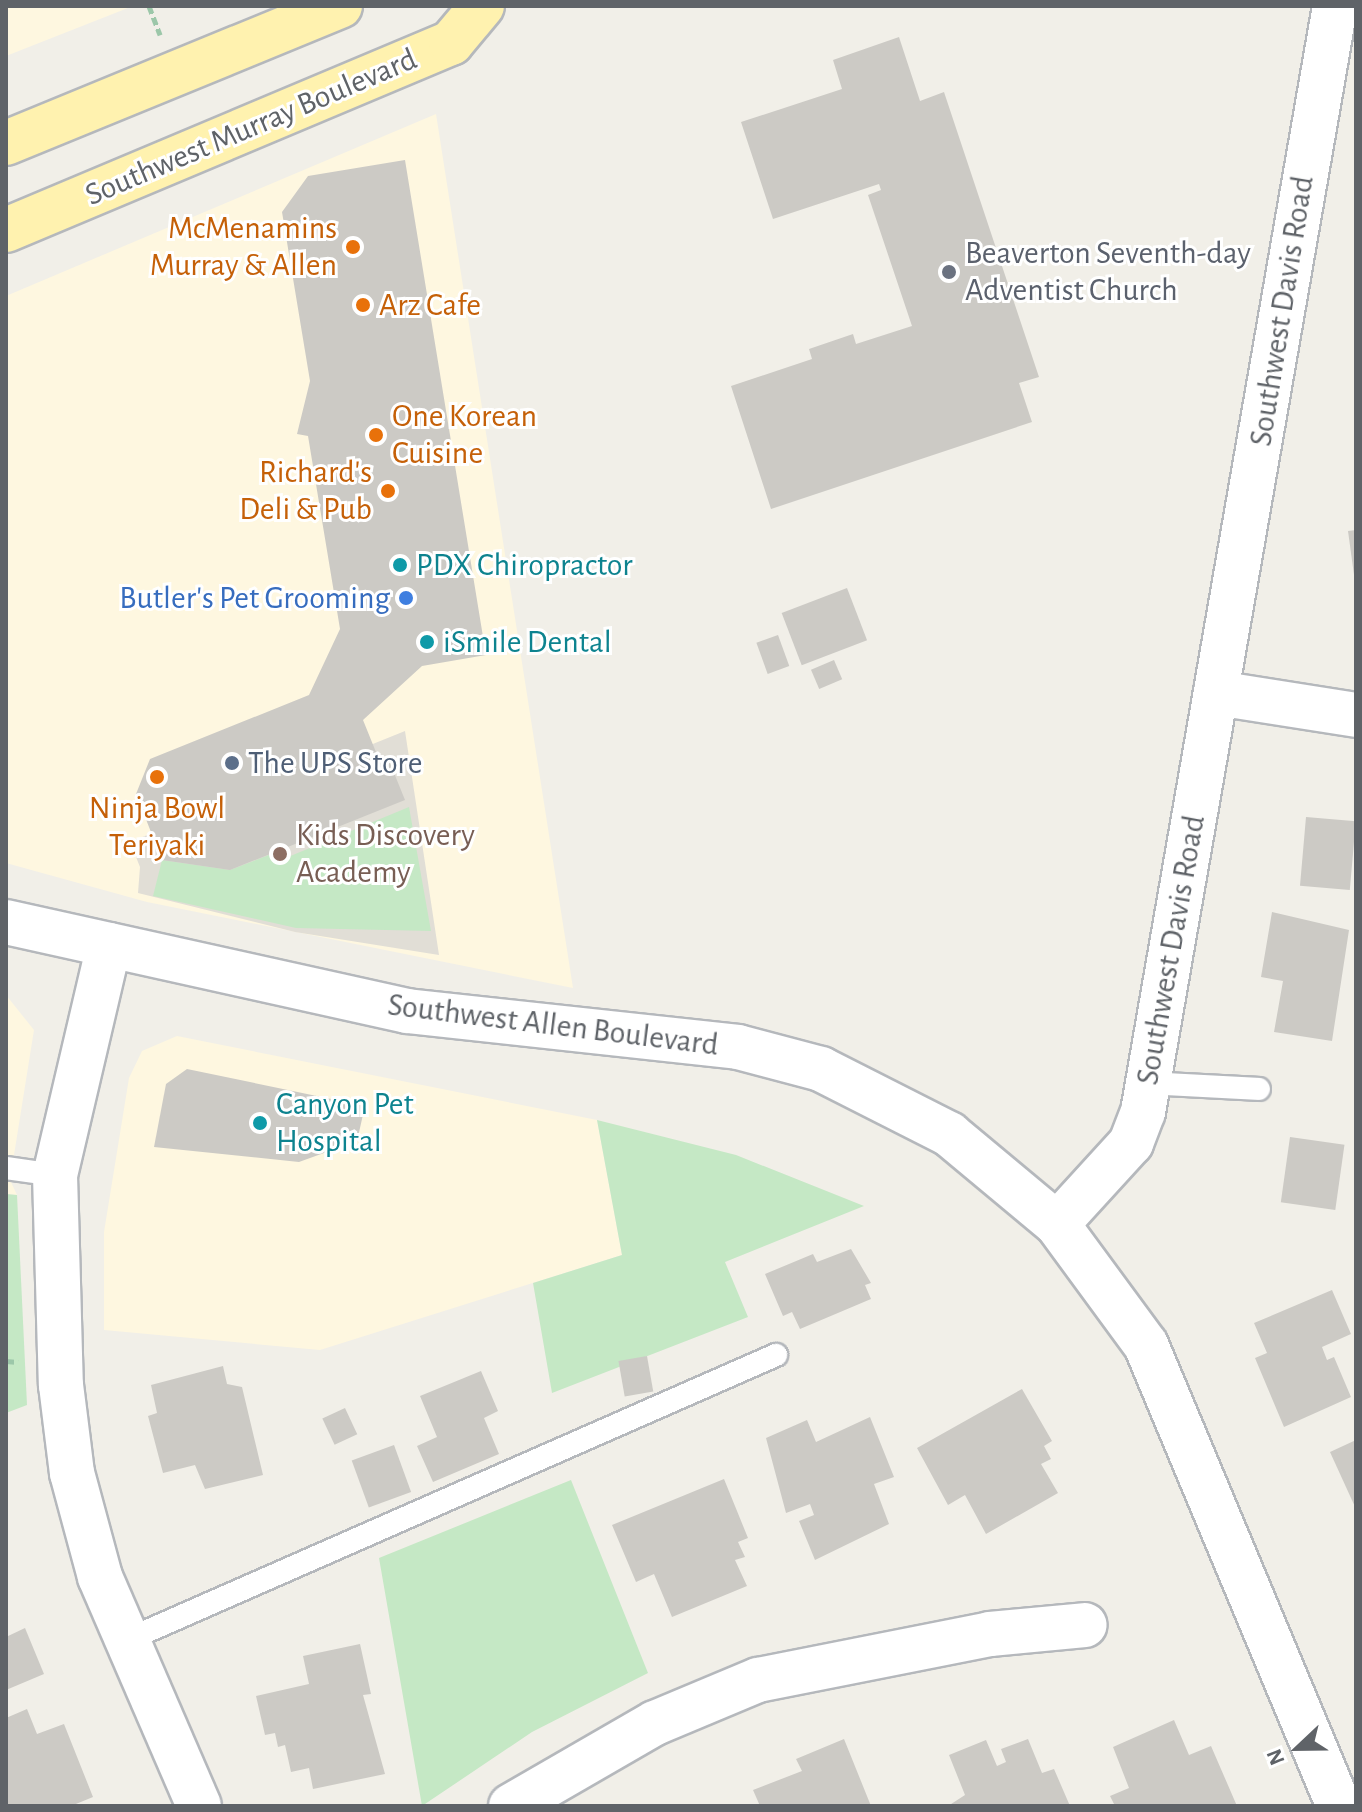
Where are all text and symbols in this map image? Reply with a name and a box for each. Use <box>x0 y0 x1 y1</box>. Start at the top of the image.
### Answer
street label: Southwest Murray Boulevard <box>80 40 422 214</box>
street label: Southwest Davis Road <box>1242 173 1322 449</box>
place label: McMenamins Murray & Allen <box>150 210 337 285</box>
place label: Beaverton Seventh-day Adventist Church <box>965 235 1251 310</box>
marker: McMenamins Murray & Allen <box>344 238 362 256</box>
marker: Beaverton Seventh-day Adventist Church <box>940 263 958 281</box>
place label: Arz Cafe <box>379 286 481 324</box>
marker: Arz Cafe <box>354 296 372 314</box>
place label: One Korean Cuisine <box>392 398 537 473</box>
marker: One Korean Cuisine <box>367 426 385 444</box>
place label: Richard's Deli & Pub <box>239 454 372 529</box>
marker: Richard's Deli & Pub <box>379 482 397 500</box>
place label: PDX Chiropractor <box>416 546 632 584</box>
marker: PDX Chiropractor <box>391 556 409 574</box>
place label: Butler's Pet Grooming <box>119 579 390 617</box>
marker: Butler's Pet Grooming <box>397 589 415 607</box>
place label: iSmile Dental <box>443 623 612 661</box>
marker: iSmile Dental <box>418 633 436 651</box>
place label: The UPS Store <box>248 744 422 782</box>
marker: The UPS Store <box>223 754 241 772</box>
marker: Ninja Bowl Teriyaki <box>148 768 166 786</box>
place label: Ninja Bowl Teriyaki <box>89 790 225 865</box>
street label: Southwest Davis Road <box>1128 812 1214 1088</box>
place label: Kids Discovery Academy <box>296 817 475 892</box>
marker: Kids Discovery Academy <box>271 845 289 863</box>
street label: Southwest Allen Boulevard <box>386 986 720 1064</box>
place label: Canyon Pet Hospital <box>276 1086 414 1161</box>
marker: Canyon Pet Hospital <box>251 1114 269 1132</box>
north arrow <box>1258 1708 1338 1788</box>
text: N <box>1263 1746 1289 1768</box>

